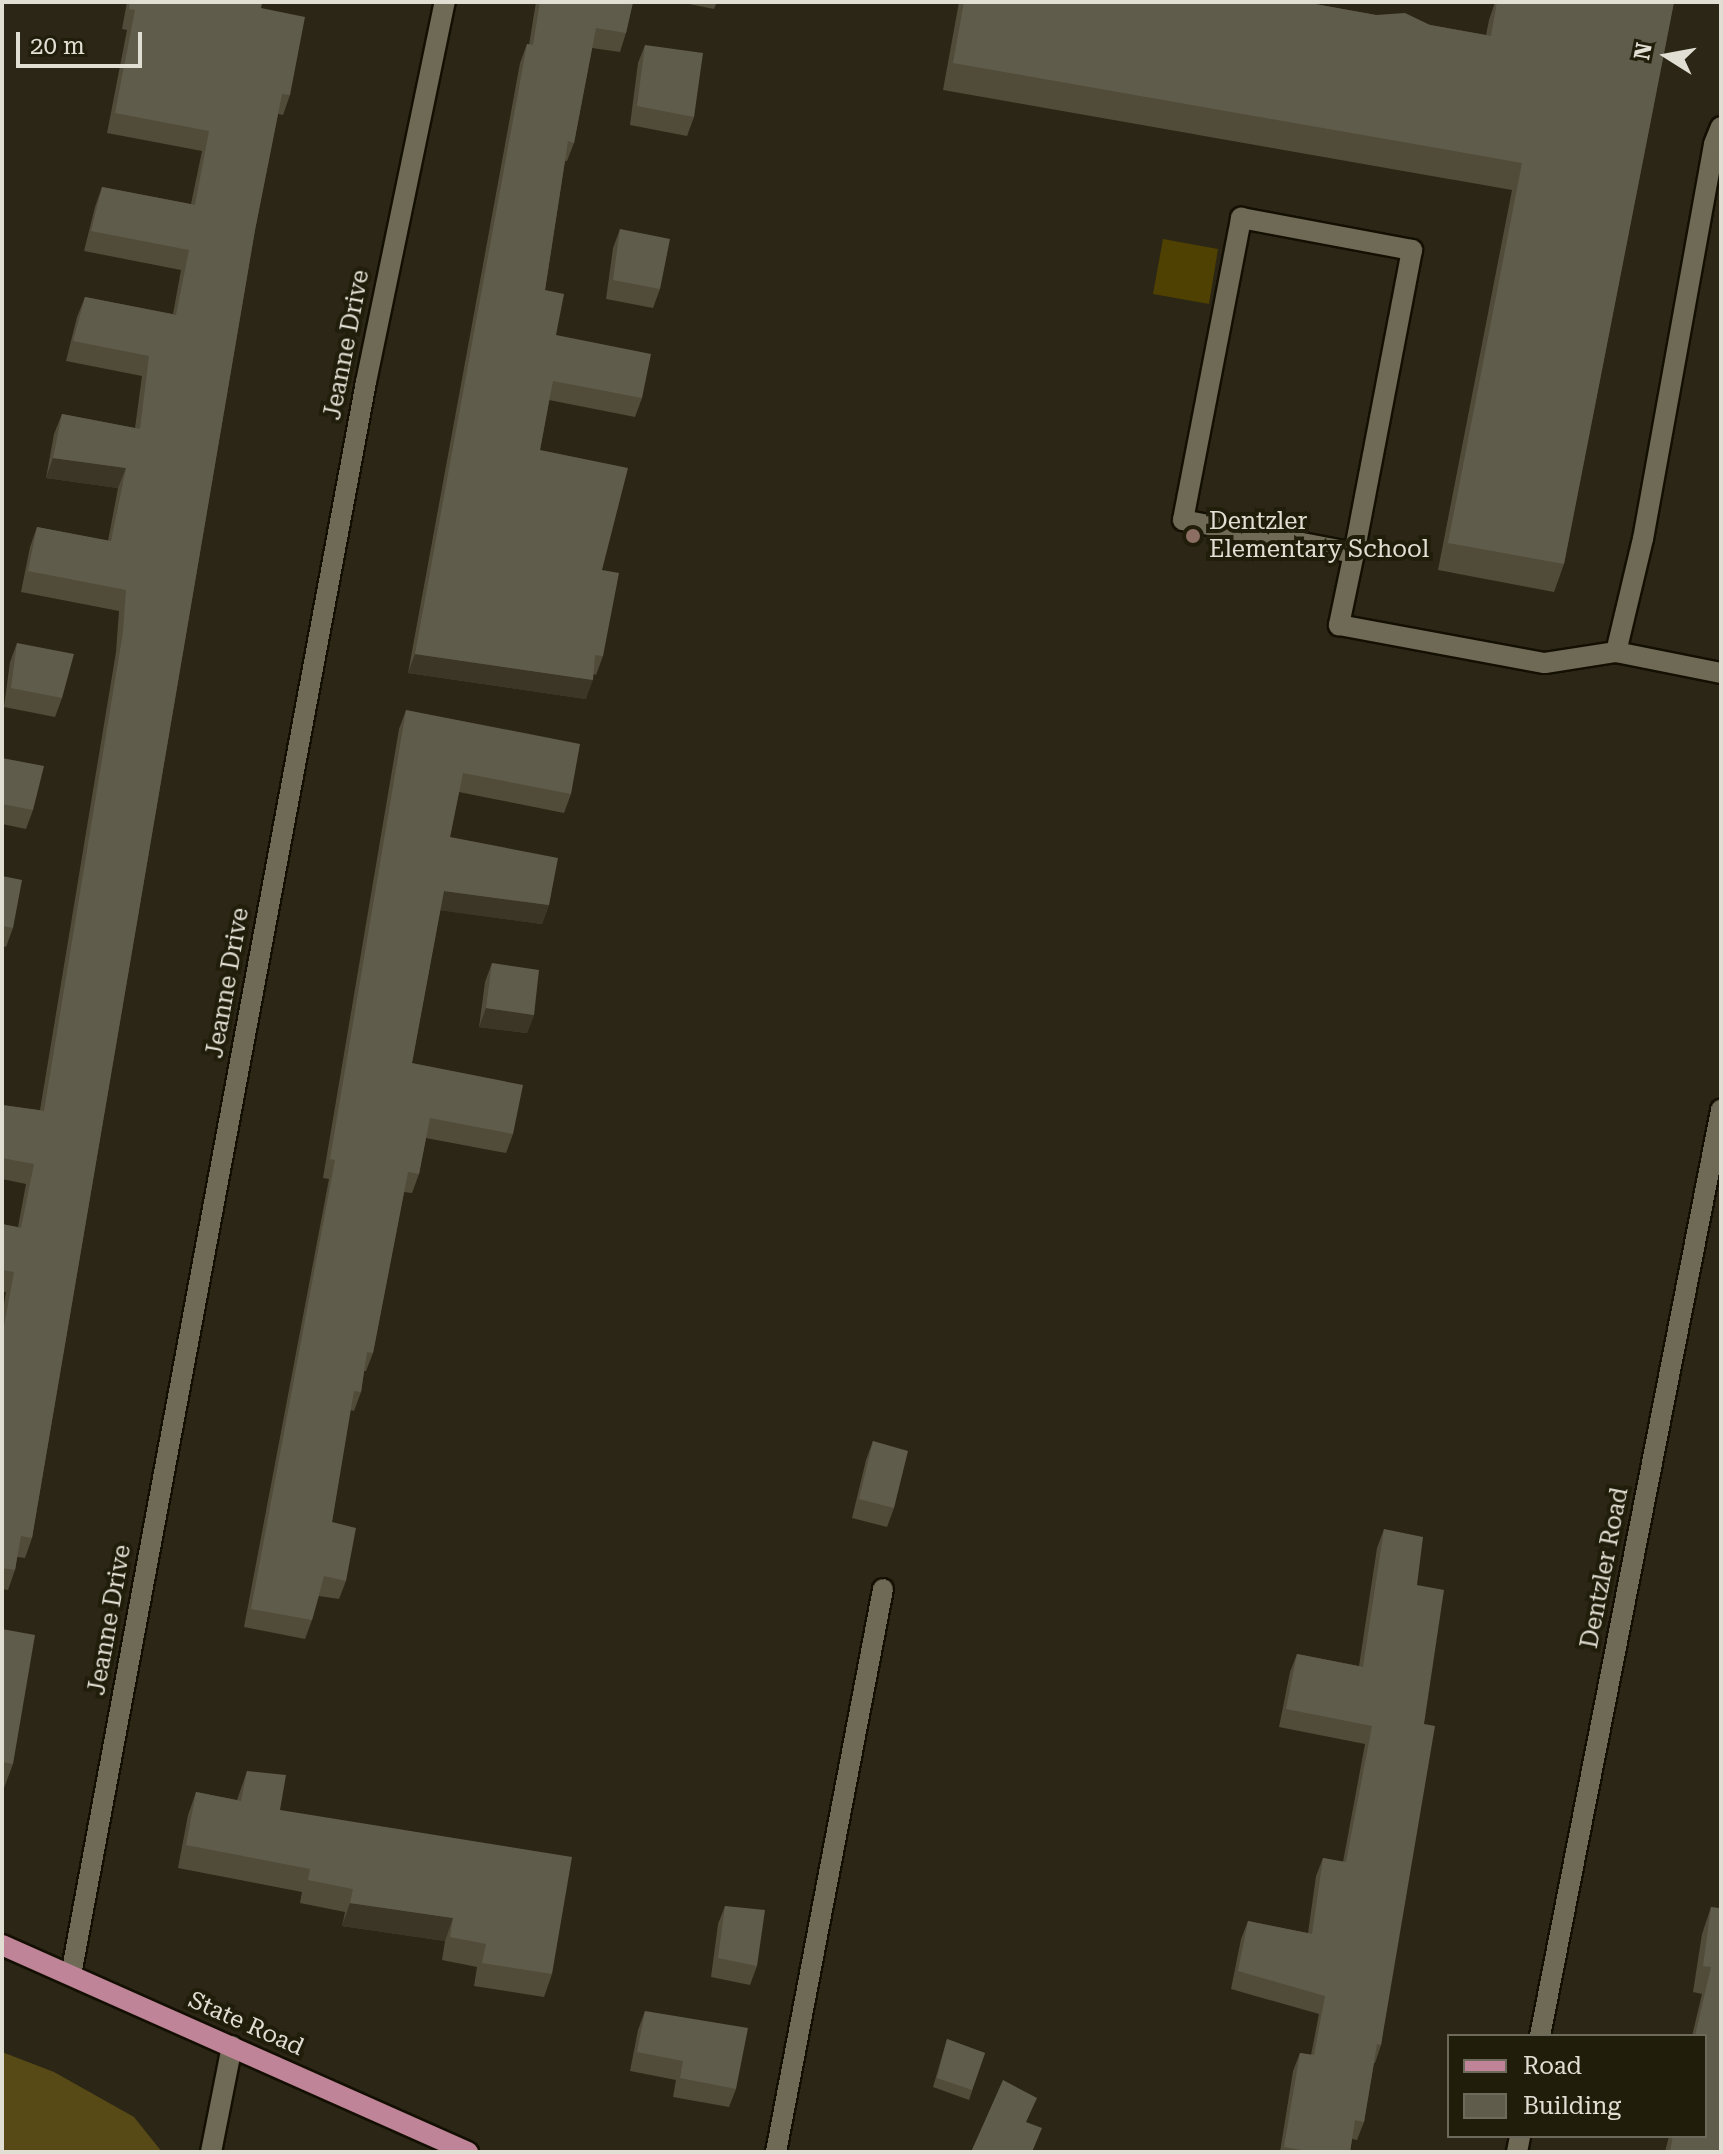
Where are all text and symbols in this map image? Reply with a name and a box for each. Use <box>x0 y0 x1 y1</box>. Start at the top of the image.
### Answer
scale bar <box>20 16 146 66</box>
north arrow <box>1627 16 1707 96</box>
text: 20 m <box>30 32 85 60</box>
text: N <box>1629 41 1657 62</box>
street label: Jeanne Drive <box>318 268 376 422</box>
place label: Dentzler Elementary School <box>1209 508 1429 564</box>
marker: Dentzler Elementary School <box>1184 527 1202 545</box>
street label: Jeanne Drive <box>201 906 255 1060</box>
street label: Dentzler Road <box>1575 1485 1635 1651</box>
street label: Jeanne Drive <box>83 1543 137 1697</box>
street label: State Road <box>184 1986 308 2062</box>
legend <box>1447 2034 1707 2138</box>
text: Road <box>1523 2052 1582 2080</box>
text: Building <box>1523 2092 1621 2120</box>

